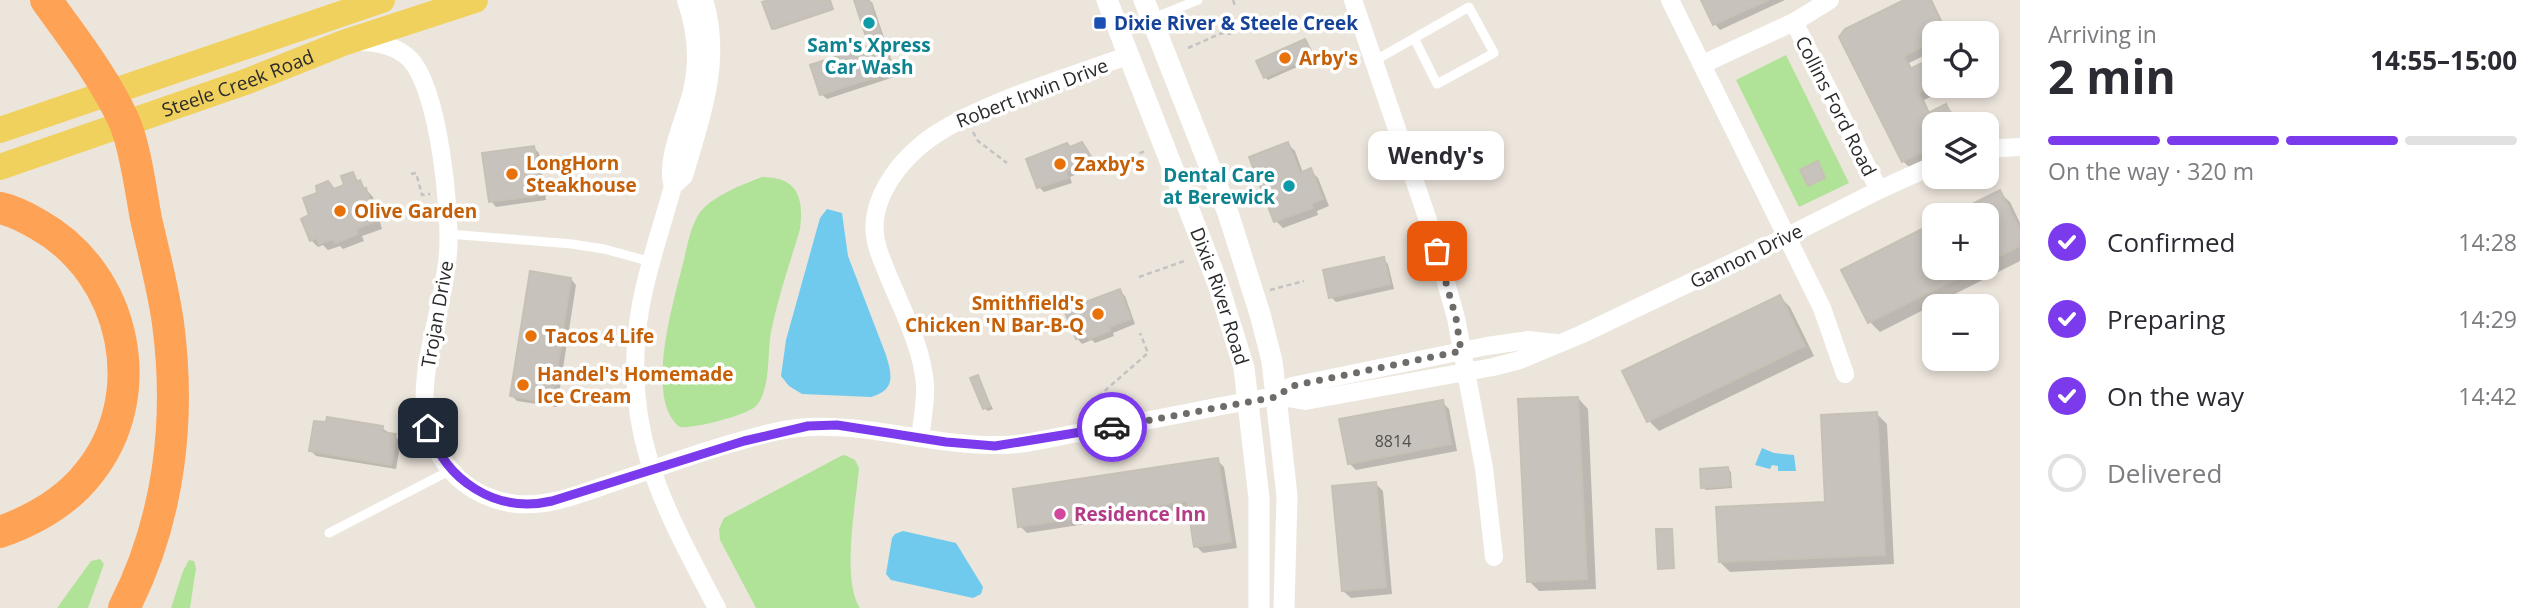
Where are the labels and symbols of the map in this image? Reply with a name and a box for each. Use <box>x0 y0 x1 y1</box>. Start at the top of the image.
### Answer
place label: Dixie River & Steele Creek <box>1114 10 1358 36</box>
marker: Sam's Xpress Car Wash <box>861 15 877 31</box>
marker: Dixie River & Steele Creek <box>1092 15 1108 31</box>
street label: Collins Ford Road <box>1789 31 1883 181</box>
place label: Sam's Xpress Car Wash <box>807 32 931 80</box>
street label: Steele Creek Road <box>158 43 318 123</box>
place label: Arby's <box>1299 45 1358 71</box>
marker: Arby's <box>1277 50 1293 66</box>
street label: Robert Irwin Drive <box>952 52 1112 134</box>
callout: Wendy's <box>1369 132 1505 181</box>
place label: LongHorn Steakhouse <box>526 150 637 198</box>
place label: Zaxby's <box>1074 151 1145 177</box>
marker: Zaxby's <box>1052 156 1068 172</box>
place label: Dental Care at Berewick <box>1163 162 1275 210</box>
marker: LongHorn Steakhouse <box>504 166 520 182</box>
marker: Dental Care at Berewick <box>1281 178 1297 194</box>
place label: Olive Garden <box>354 198 477 224</box>
marker: Olive Garden <box>332 203 348 219</box>
street label: Gannon Drive <box>1685 218 1807 294</box>
pin <box>1407 221 1467 281</box>
street label: Dixie River Road <box>1184 224 1255 368</box>
street label: Trojan Drive <box>415 259 459 369</box>
place label: Smithfield's Chicken 'N Bar-B-Q <box>905 290 1084 338</box>
marker: Smithfield's Chicken 'N Bar-B-Q <box>1090 306 1106 322</box>
place label: Tacos 4 Life <box>545 323 654 349</box>
marker: Tacos 4 Life <box>523 328 539 344</box>
place label: Handel's Homemade Ice Cream <box>537 361 734 409</box>
marker: Handel's Homemade Ice Cream <box>515 377 531 393</box>
courier <box>1077 392 1147 462</box>
pin <box>398 398 458 458</box>
house number: 8814 <box>1375 430 1411 452</box>
place label: Residence Inn <box>1074 501 1206 527</box>
marker: Residence Inn <box>1052 506 1068 522</box>

